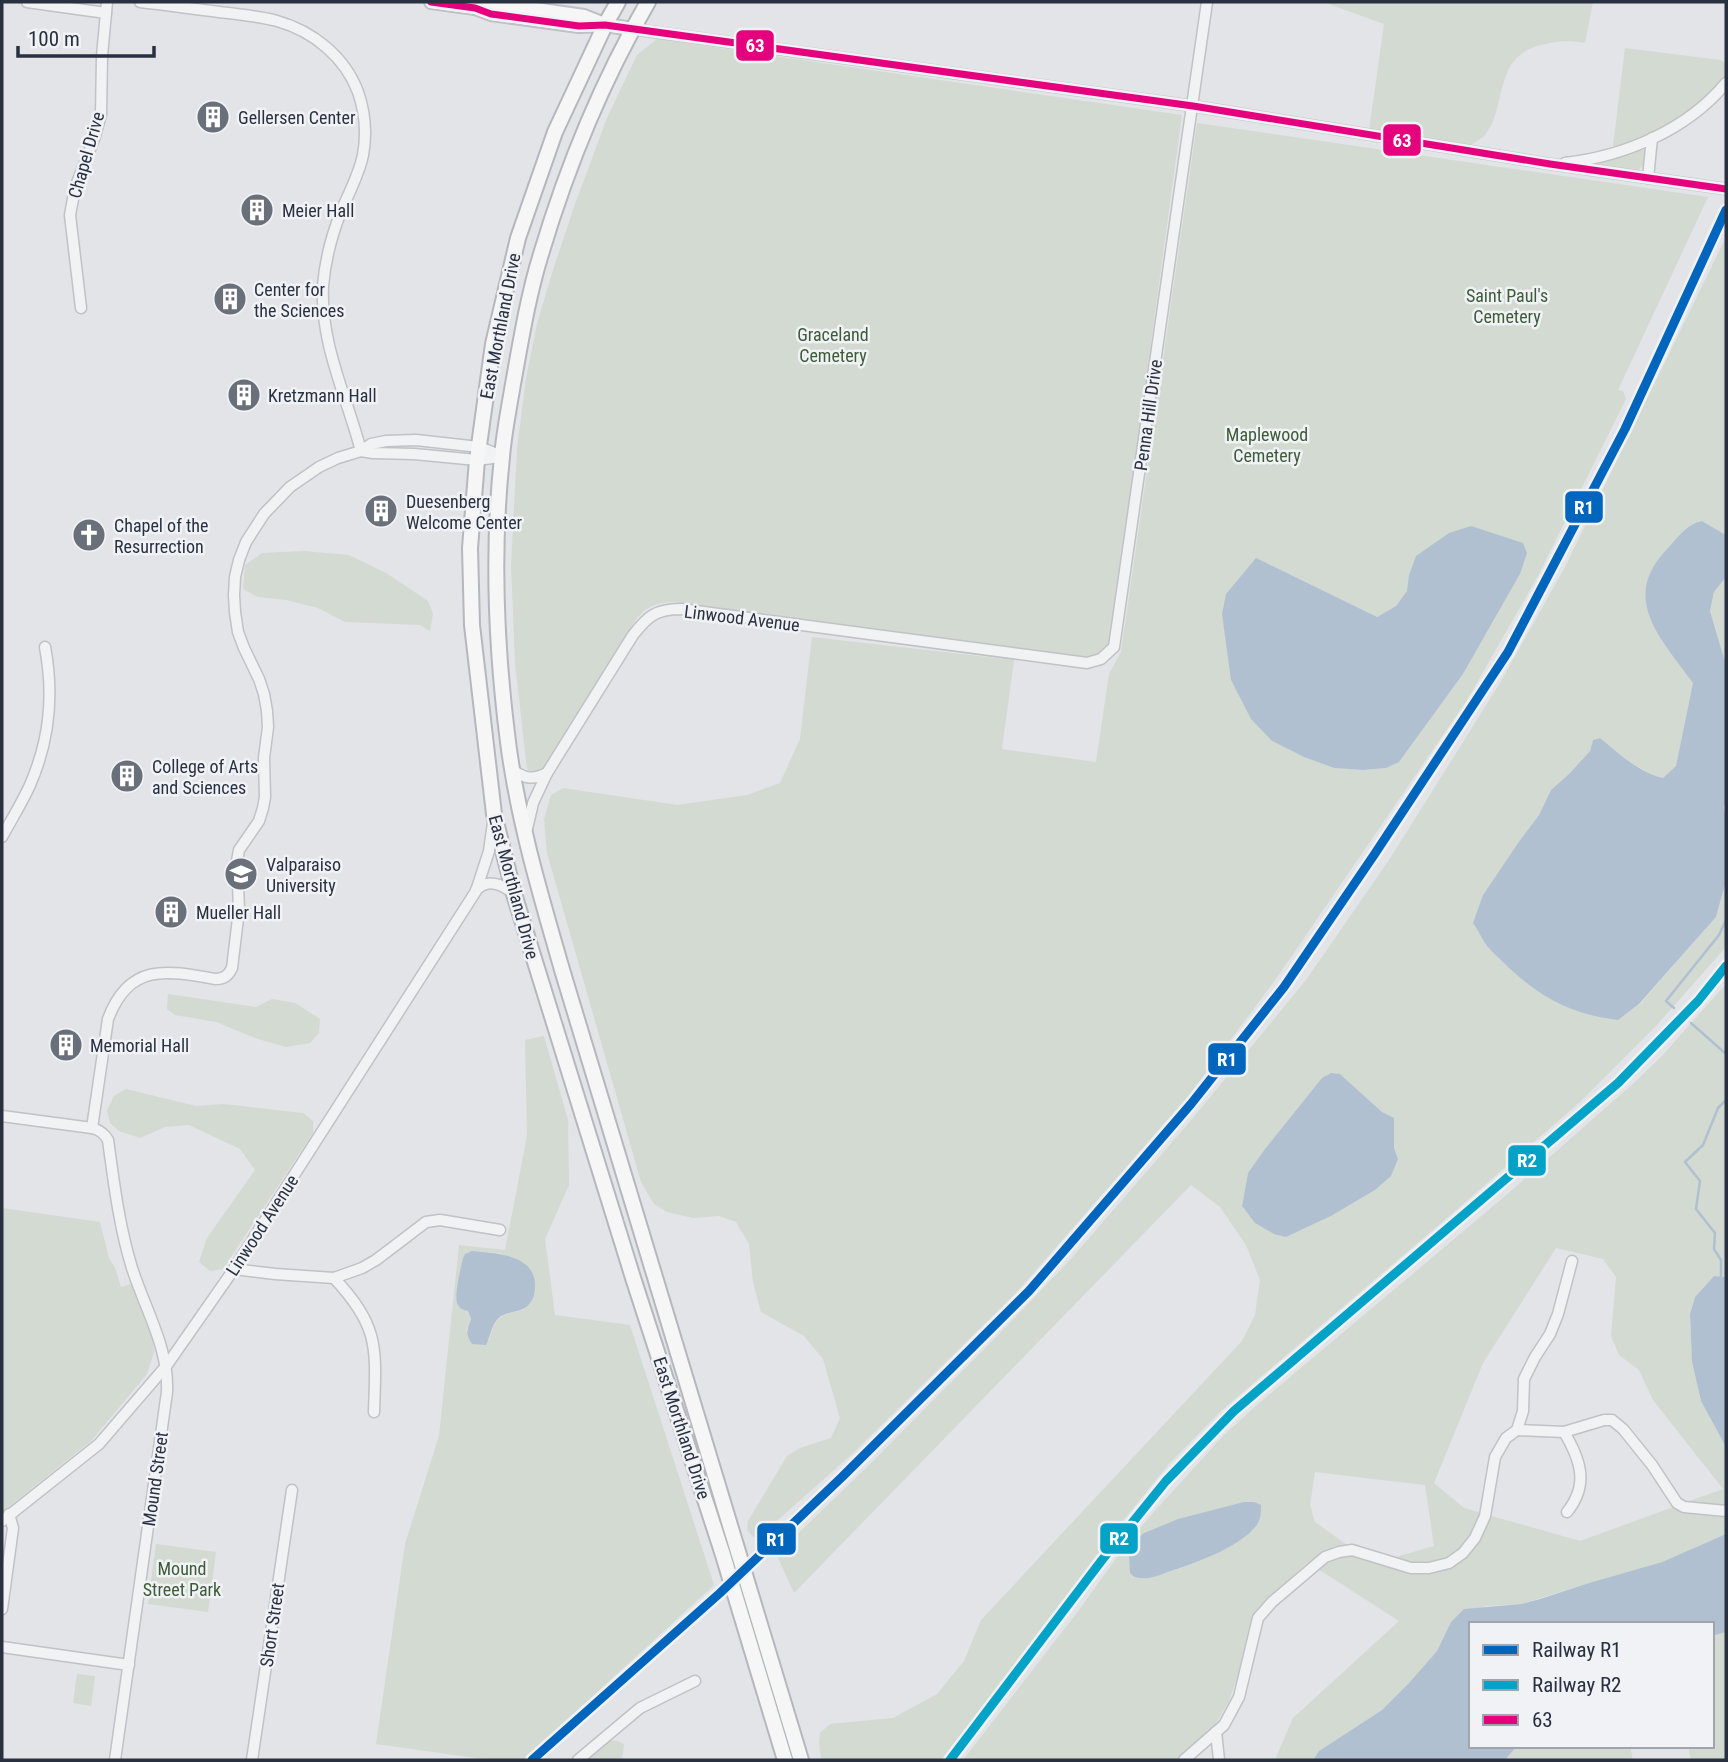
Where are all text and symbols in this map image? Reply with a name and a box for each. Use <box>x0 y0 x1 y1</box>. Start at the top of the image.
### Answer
scale bar <box>18 14 154 58</box>
text: 100 m <box>28 27 80 51</box>
line badge: 63 <box>735 29 775 62</box>
text: 63 <box>745 34 765 57</box>
building icon: Gellersen Center <box>194 98 232 136</box>
place label: Gellersen Center <box>238 107 356 128</box>
street label: Chapel Drive <box>64 109 108 201</box>
line badge: 63 <box>1382 123 1422 157</box>
text: 63 <box>1392 129 1412 152</box>
building icon: Meier Hall <box>238 191 276 229</box>
place label: Meier Hall <box>282 200 354 221</box>
street label: East Morthland Drive <box>476 251 524 401</box>
place label: Center for the Sciences <box>254 279 344 321</box>
building icon: Center for the Sciences <box>211 280 249 318</box>
park label: Saint Paul's Cemetery <box>1466 285 1548 327</box>
park label: Graceland Cemetery <box>797 324 869 366</box>
street label: Penna Hill Drive <box>1130 358 1166 472</box>
building icon: Kretzmann Hall <box>225 376 263 414</box>
place label: Kretzmann Hall <box>268 385 377 406</box>
park label: Maplewood Cemetery <box>1226 424 1308 466</box>
line badge: R1 <box>1564 490 1604 524</box>
place label: Duesenberg Welcome Center <box>406 491 523 533</box>
building icon: Duesenberg Welcome Center <box>362 492 400 530</box>
text: R1 <box>1574 496 1594 519</box>
place label: Chapel of the Resurrection <box>114 515 208 557</box>
church icon: Chapel of the Resurrection <box>70 516 108 554</box>
street label: Linwood Avenue <box>683 601 801 635</box>
place label: College of Arts and Sciences <box>152 756 258 798</box>
building icon: College of Arts and Sciences <box>108 757 146 795</box>
street label: East Morthland Drive <box>485 813 543 961</box>
place label: Valparaiso University <box>266 854 341 896</box>
school or university icon: Valparaiso University <box>222 855 260 893</box>
building icon: Mueller Hall <box>152 893 190 931</box>
place label: Mueller Hall <box>196 902 281 923</box>
building icon: Memorial Hall <box>47 1026 85 1064</box>
place label: Memorial Hall <box>90 1035 189 1056</box>
line badge: R1 <box>1207 1042 1247 1076</box>
text: R1 <box>1217 1048 1237 1071</box>
line badge: R2 <box>1507 1144 1547 1177</box>
text: R2 <box>1517 1149 1537 1172</box>
street label: Linwood Avenue <box>222 1171 302 1279</box>
street label: East Morthland Drive <box>649 1354 715 1502</box>
street label: Mound Street <box>138 1430 172 1528</box>
line badge: R1 <box>756 1522 797 1556</box>
line badge: R2 <box>1099 1522 1139 1555</box>
text: R2 <box>1109 1527 1129 1550</box>
text: R1 <box>766 1528 786 1551</box>
park label: Mound Street Park <box>143 1558 221 1600</box>
street label: Short Street <box>256 1582 288 1668</box>
legend <box>1469 1622 1714 1748</box>
text: Railway R1 <box>1532 1638 1621 1662</box>
text: Railway R2 <box>1532 1673 1621 1697</box>
text: 63 <box>1532 1708 1553 1732</box>

